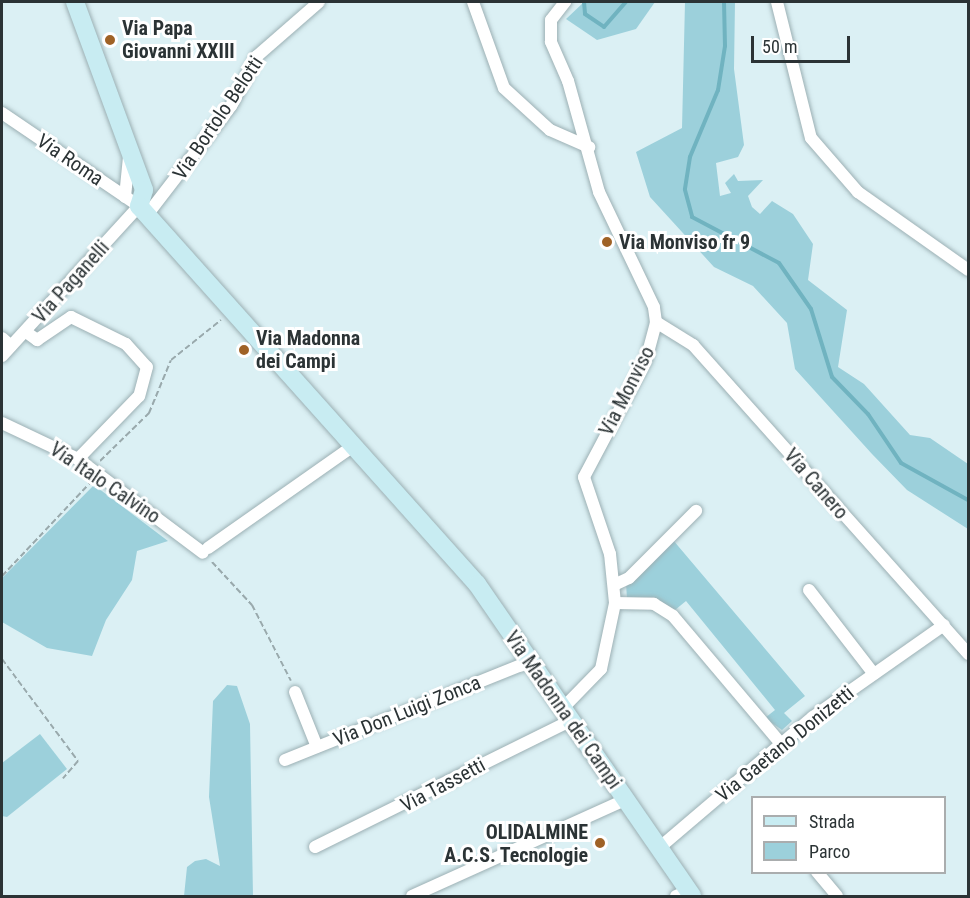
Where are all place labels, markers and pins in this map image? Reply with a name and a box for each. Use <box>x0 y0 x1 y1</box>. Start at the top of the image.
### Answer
place label: Via Papa Giovanni XXIII <box>122 16 235 63</box>
marker: Via Papa Giovanni XXIII <box>103 33 117 47</box>
place label: Via Monviso fr 9 <box>619 230 750 254</box>
marker: Via Monviso fr 9 <box>600 235 614 249</box>
place label: Via Madonna dei Campi <box>256 326 360 373</box>
marker: Via Madonna dei Campi <box>237 343 251 357</box>
place label: OLIDALMINE A.C.S. Tecnologie <box>444 820 588 867</box>
marker: OLIDALMINE A.C.S. Tecnologie <box>593 836 607 850</box>

